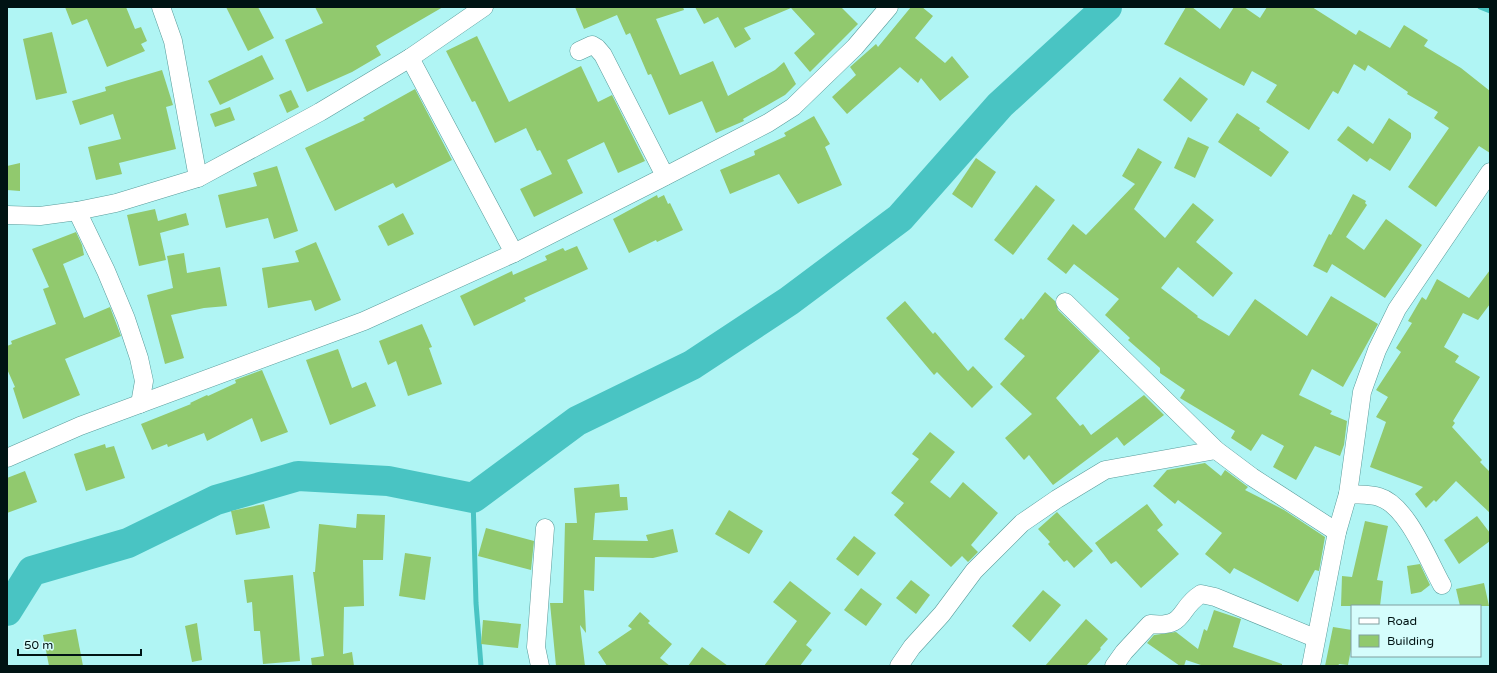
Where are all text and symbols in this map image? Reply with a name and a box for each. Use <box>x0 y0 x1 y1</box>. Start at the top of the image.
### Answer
legend <box>1351 605 1481 657</box>
text: Road <box>1387 614 1417 628</box>
scale bar <box>18 631 141 657</box>
text: Building <box>1387 634 1434 648</box>
text: 50 m <box>24 638 53 652</box>

